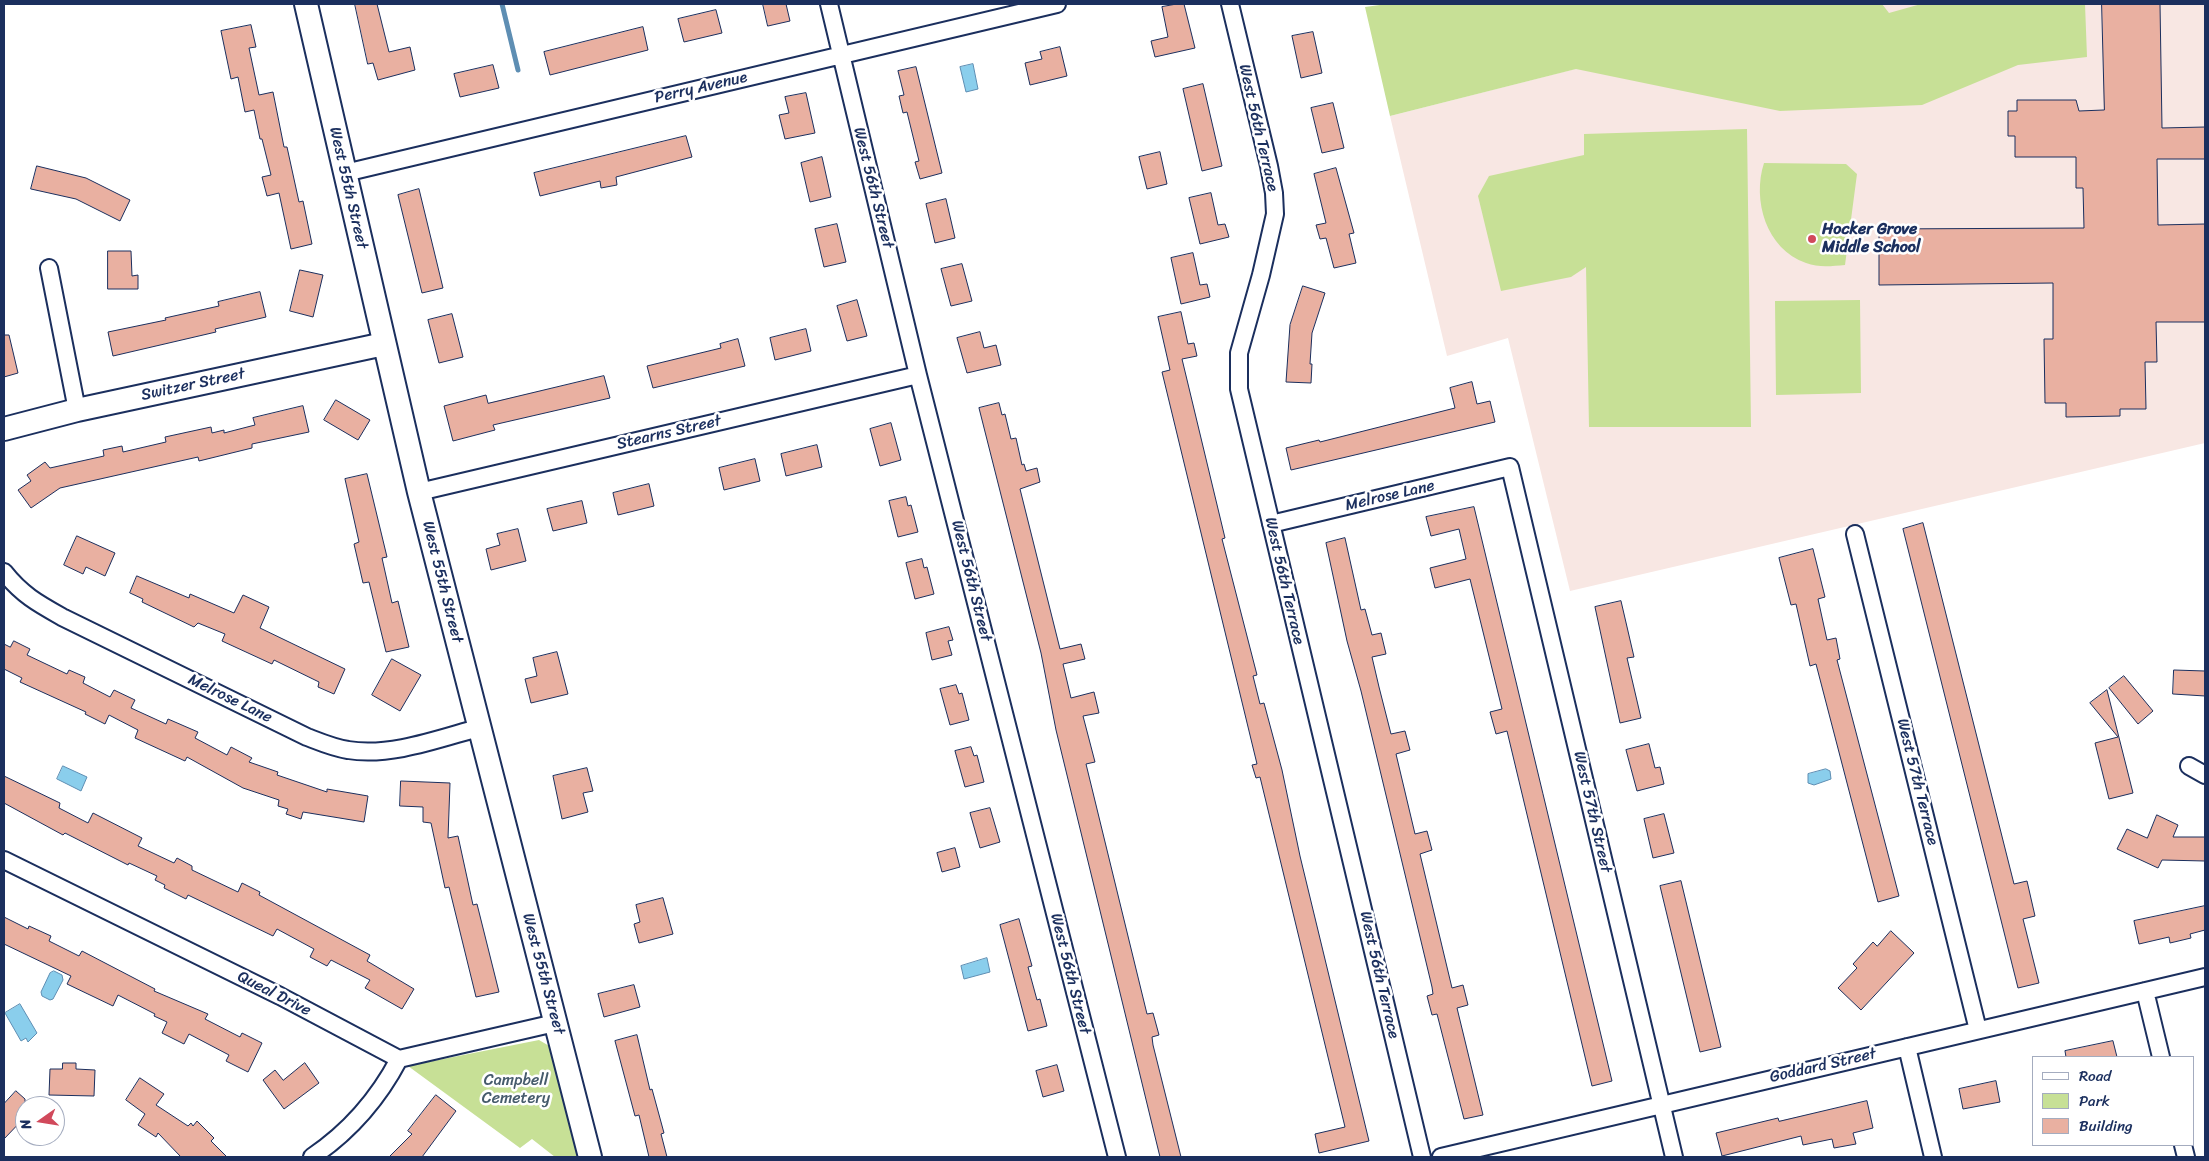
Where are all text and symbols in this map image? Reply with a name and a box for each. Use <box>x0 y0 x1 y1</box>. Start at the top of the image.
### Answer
street label: West 56th Terrace <box>1234 63 1282 193</box>
street label: Perry Avenue <box>653 68 749 108</box>
street label: West 55th Street <box>325 125 371 251</box>
street label: West 56th Street <box>849 126 897 250</box>
place label: Hocker Grove Middle School <box>1822 220 1921 258</box>
marker: Hocker Grove Middle School <box>1806 233 1818 245</box>
street label: Switzer Street <box>139 365 247 405</box>
street label: Stearns Street <box>615 412 723 454</box>
street label: Melrose Lane <box>1343 476 1437 516</box>
street label: West 56th Terrace <box>1260 516 1308 646</box>
street label: West 55th Street <box>418 519 466 645</box>
street label: West 56th Street <box>947 519 995 643</box>
street label: Melrose Lane <box>185 670 275 728</box>
street label: West 57th Terrace <box>1892 717 1942 847</box>
street label: West 57th Street <box>1569 749 1615 875</box>
street label: West 56th Terrace <box>1355 910 1403 1040</box>
street label: West 55th Street <box>518 911 568 1037</box>
street label: West 56th Street <box>1046 912 1094 1036</box>
street label: Queal Drive <box>234 967 314 1021</box>
street label: Goddard Street <box>1768 1044 1878 1088</box>
legend <box>2032 1056 2194 1146</box>
text: Road <box>2079 1063 2111 1089</box>
park label: Campbell Cemetery <box>482 1071 550 1109</box>
text: Park <box>2079 1088 2110 1114</box>
north arrow <box>15 1096 65 1146</box>
text: Building <box>2079 1113 2133 1139</box>
text: N <box>13 1117 39 1132</box>

